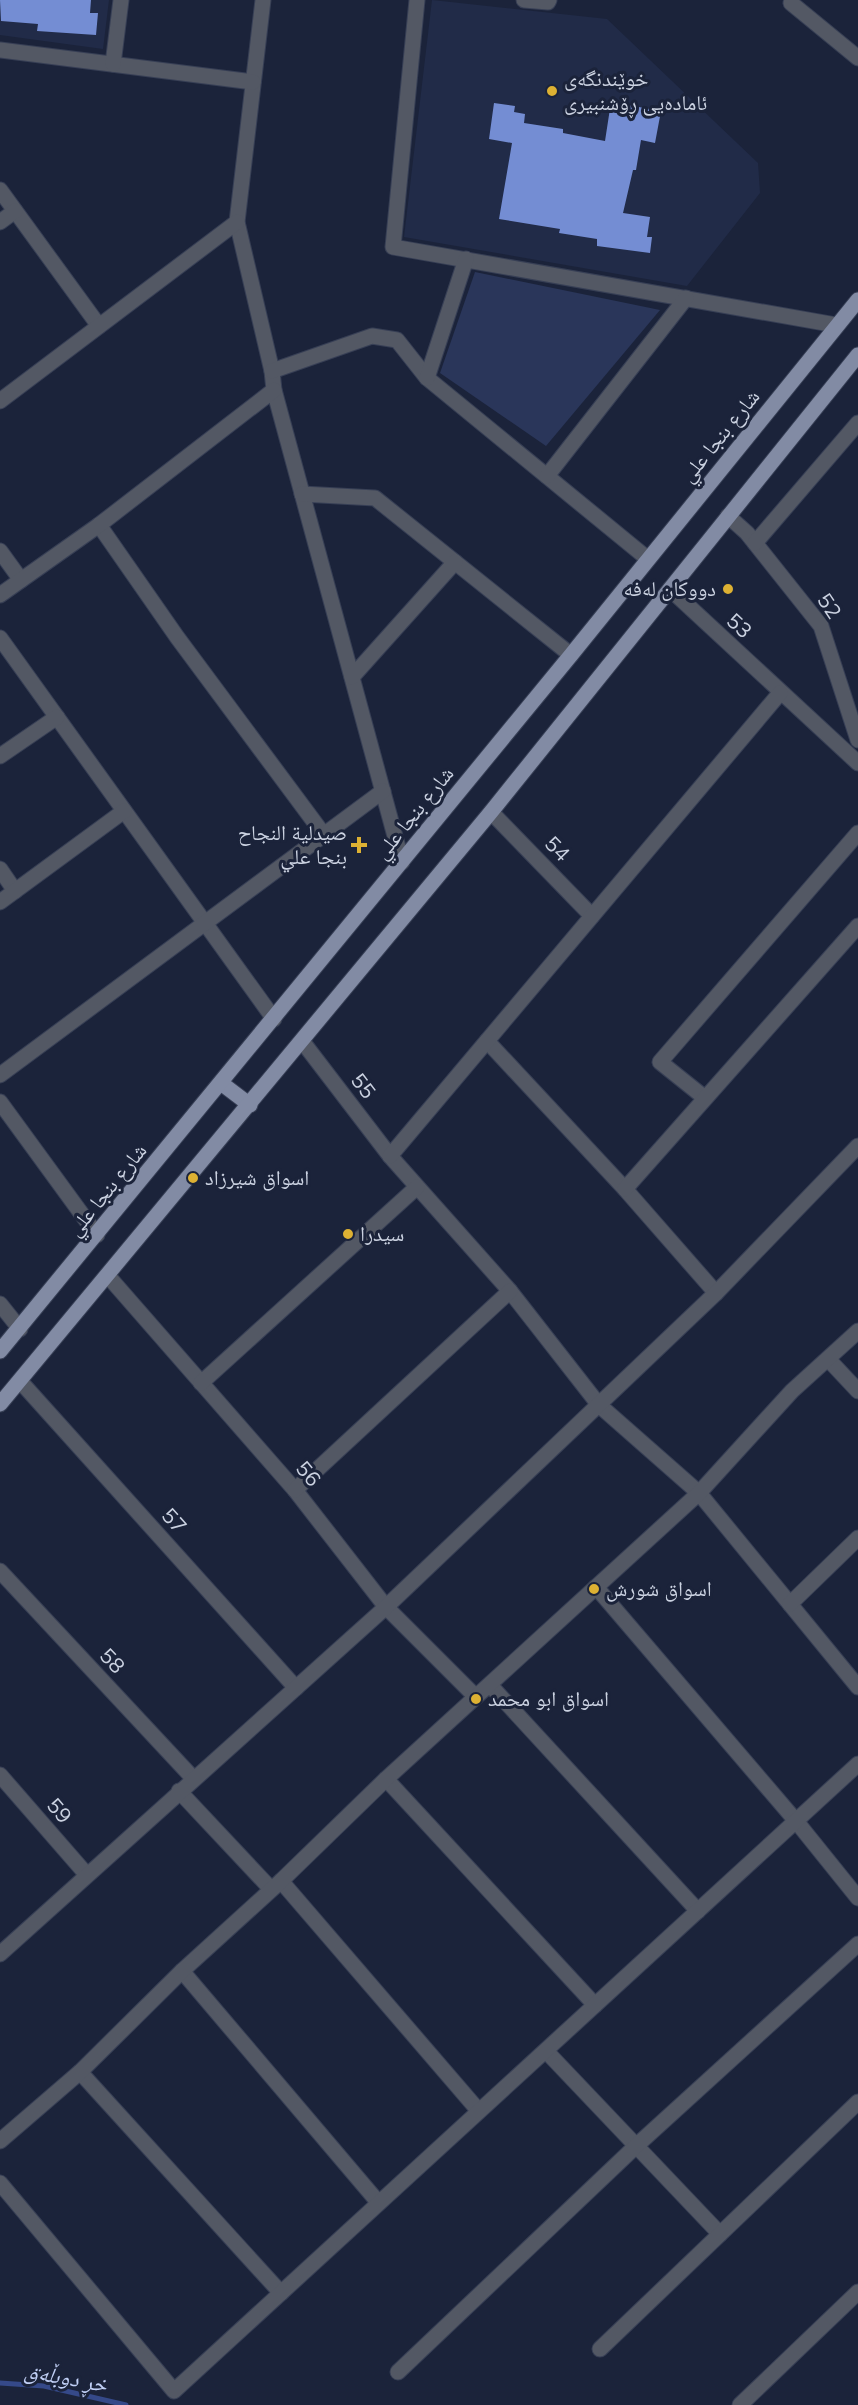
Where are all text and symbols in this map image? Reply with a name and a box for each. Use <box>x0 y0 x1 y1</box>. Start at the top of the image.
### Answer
place label: خوێندنگەی ئامادەیی ڕۆشنبیری <box>564 65 707 119</box>
marker: خوێندنگەی ئامادەیی ڕۆشنبیری <box>545 84 559 98</box>
street label: شارع بنجا علي <box>674 384 768 490</box>
place label: دووكان لەفە <box>624 575 716 601</box>
marker: دووكان لەفە <box>721 582 735 596</box>
street label: 52 <box>812 588 848 623</box>
street label: 53 <box>722 607 758 643</box>
street label: شارع بنجا علي <box>368 761 462 867</box>
place label: صيدلية النجاح بنجا علي <box>238 819 347 873</box>
street label: 54 <box>540 830 576 867</box>
marker: صيدلية النجاح بنجا علي <box>352 838 366 852</box>
street label: 55 <box>346 1068 382 1103</box>
street label: شارع بنجا علي <box>61 1138 155 1244</box>
place label: اسواق شيرزاد <box>205 1164 309 1191</box>
marker: اسواق شيرزاد <box>186 1171 200 1185</box>
place label: سيدرا <box>360 1220 404 1246</box>
marker: سيدرا <box>341 1227 355 1241</box>
street label: 56 <box>291 1455 327 1491</box>
street label: 57 <box>157 1502 193 1538</box>
place label: اسواق شورش <box>606 1575 712 1602</box>
marker: اسواق شورش <box>587 1582 601 1596</box>
street label: 58 <box>95 1642 131 1678</box>
place label: اسواق ابو محمد <box>488 1685 609 1712</box>
marker: اسواق ابو محمد <box>469 1692 483 1706</box>
street label: 59 <box>42 1792 78 1828</box>
water label: خڕ دوبڵەق <box>22 2356 111 2402</box>

